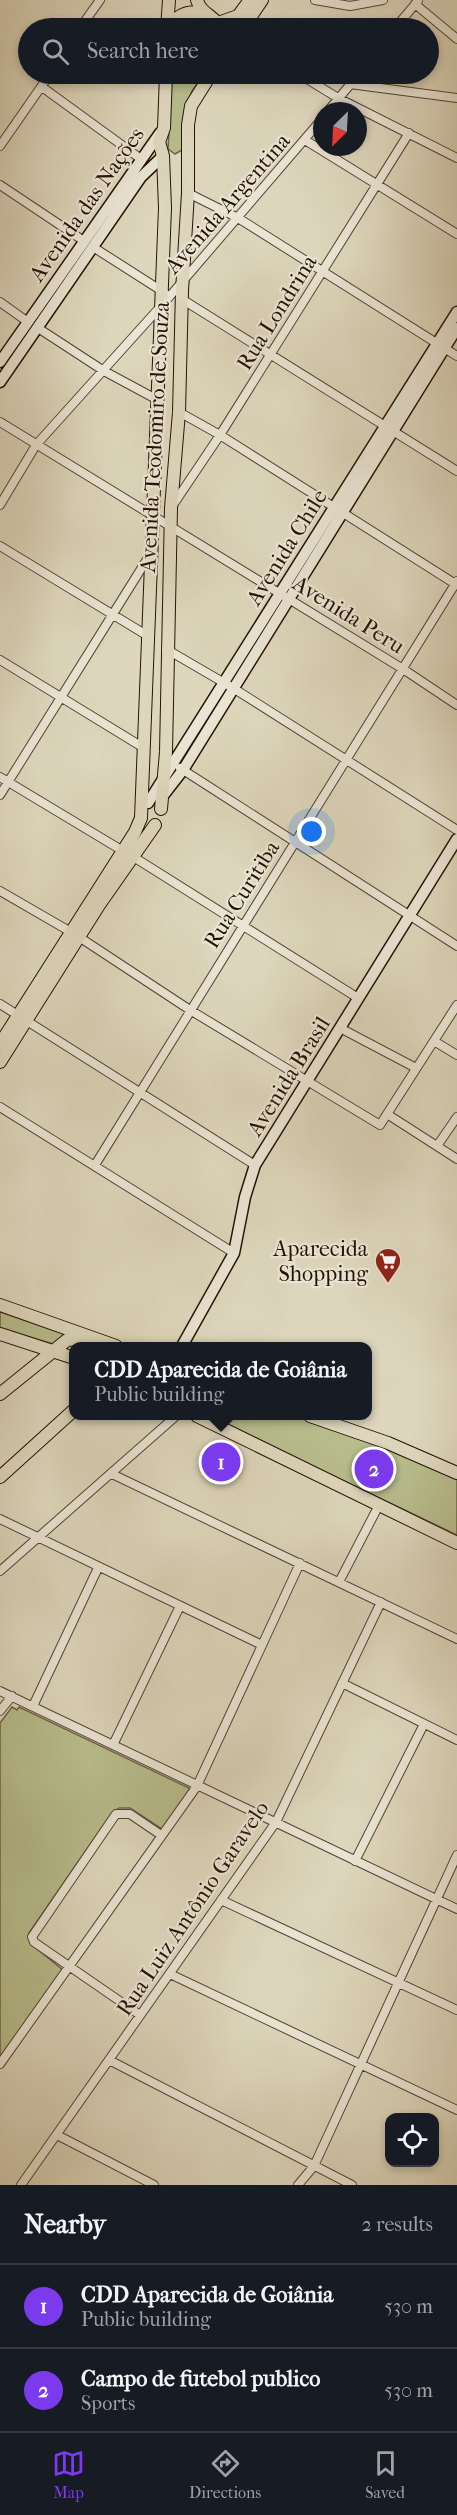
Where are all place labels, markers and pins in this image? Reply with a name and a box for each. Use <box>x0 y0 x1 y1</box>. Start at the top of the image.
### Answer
place label: Aparecida Shopping <box>272 1236 369 1287</box>
supermarket icon: Aparecida Shopping <box>373 1246 403 1284</box>
pin: 1 <box>202 1440 240 1484</box>
pin: 2 <box>354 1446 394 1492</box>

